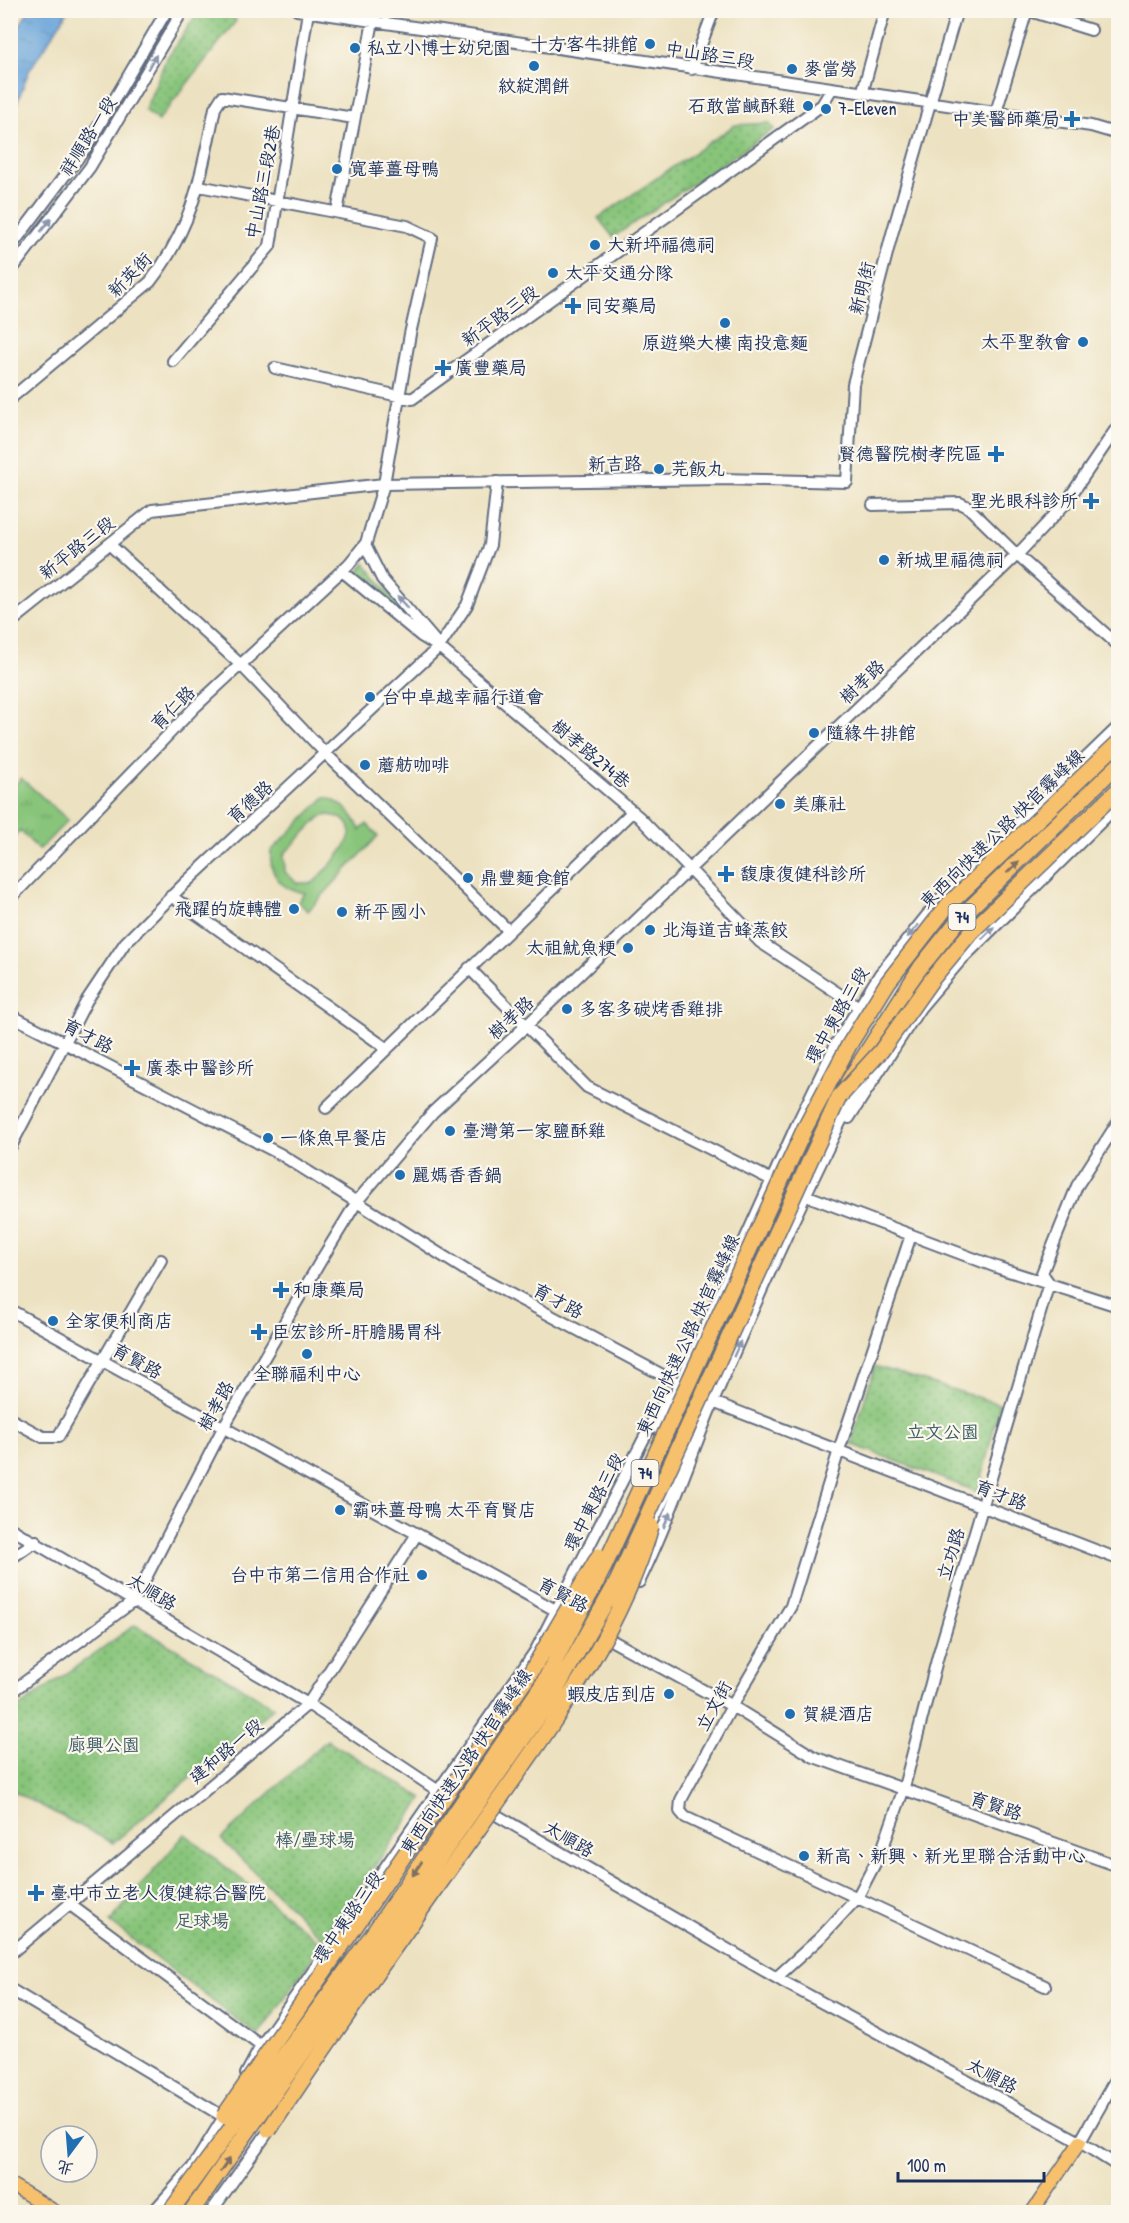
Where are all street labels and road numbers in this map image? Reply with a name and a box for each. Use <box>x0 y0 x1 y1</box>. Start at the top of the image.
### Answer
street label: 中山路三段 <box>664 35 756 74</box>
street label: 祥順路一段 <box>53 91 122 181</box>
street label: 中山路三段2巷 <box>239 122 286 241</box>
street label: 新英街 <box>102 247 157 303</box>
street label: 新明街 <box>843 259 880 317</box>
street label: 新平路三段 <box>456 279 543 352</box>
street label: 新吉路 <box>588 451 642 476</box>
street label: 新平路三段 <box>34 510 120 585</box>
street label: 樹孝路 <box>834 654 890 709</box>
street label: 育仁路 <box>145 680 201 736</box>
street label: 樹孝路274巷 <box>546 713 636 794</box>
street label: 東西向快速公路 快官霧峰線 <box>914 743 1090 914</box>
street label: 育德路 <box>221 774 278 829</box>
road number: 74 <box>948 904 976 930</box>
street label: 環中東路三段 <box>799 962 874 1068</box>
street label: 樹孝路 <box>482 990 539 1045</box>
street label: 育才路 <box>58 1012 118 1059</box>
street label: 東西向快速公路 快官霧峰線 <box>630 1230 745 1440</box>
street label: 育才路 <box>529 1277 588 1324</box>
street label: 育賢路 <box>108 1337 167 1385</box>
street label: 樹孝路 <box>192 1376 240 1435</box>
street label: 環中東路三段 <box>557 1448 630 1555</box>
road number: 74 <box>632 1460 658 1486</box>
street label: 育才路 <box>971 1473 1031 1516</box>
street label: 立功路 <box>931 1524 970 1583</box>
street label: 太順路 <box>123 1567 182 1616</box>
street label: 育賢路 <box>534 1571 593 1618</box>
street label: 東西向快速公路 快官霧峰線 <box>394 1663 537 1860</box>
street label: 立文街 <box>690 1676 738 1735</box>
street label: 建和路一段 <box>183 1712 268 1789</box>
street label: 育賢路 <box>967 1785 1026 1826</box>
street label: 太順路 <box>540 1814 599 1863</box>
street label: 環中東路三段 <box>306 1865 389 1968</box>
street label: 太順路 <box>963 2052 1022 2099</box>

